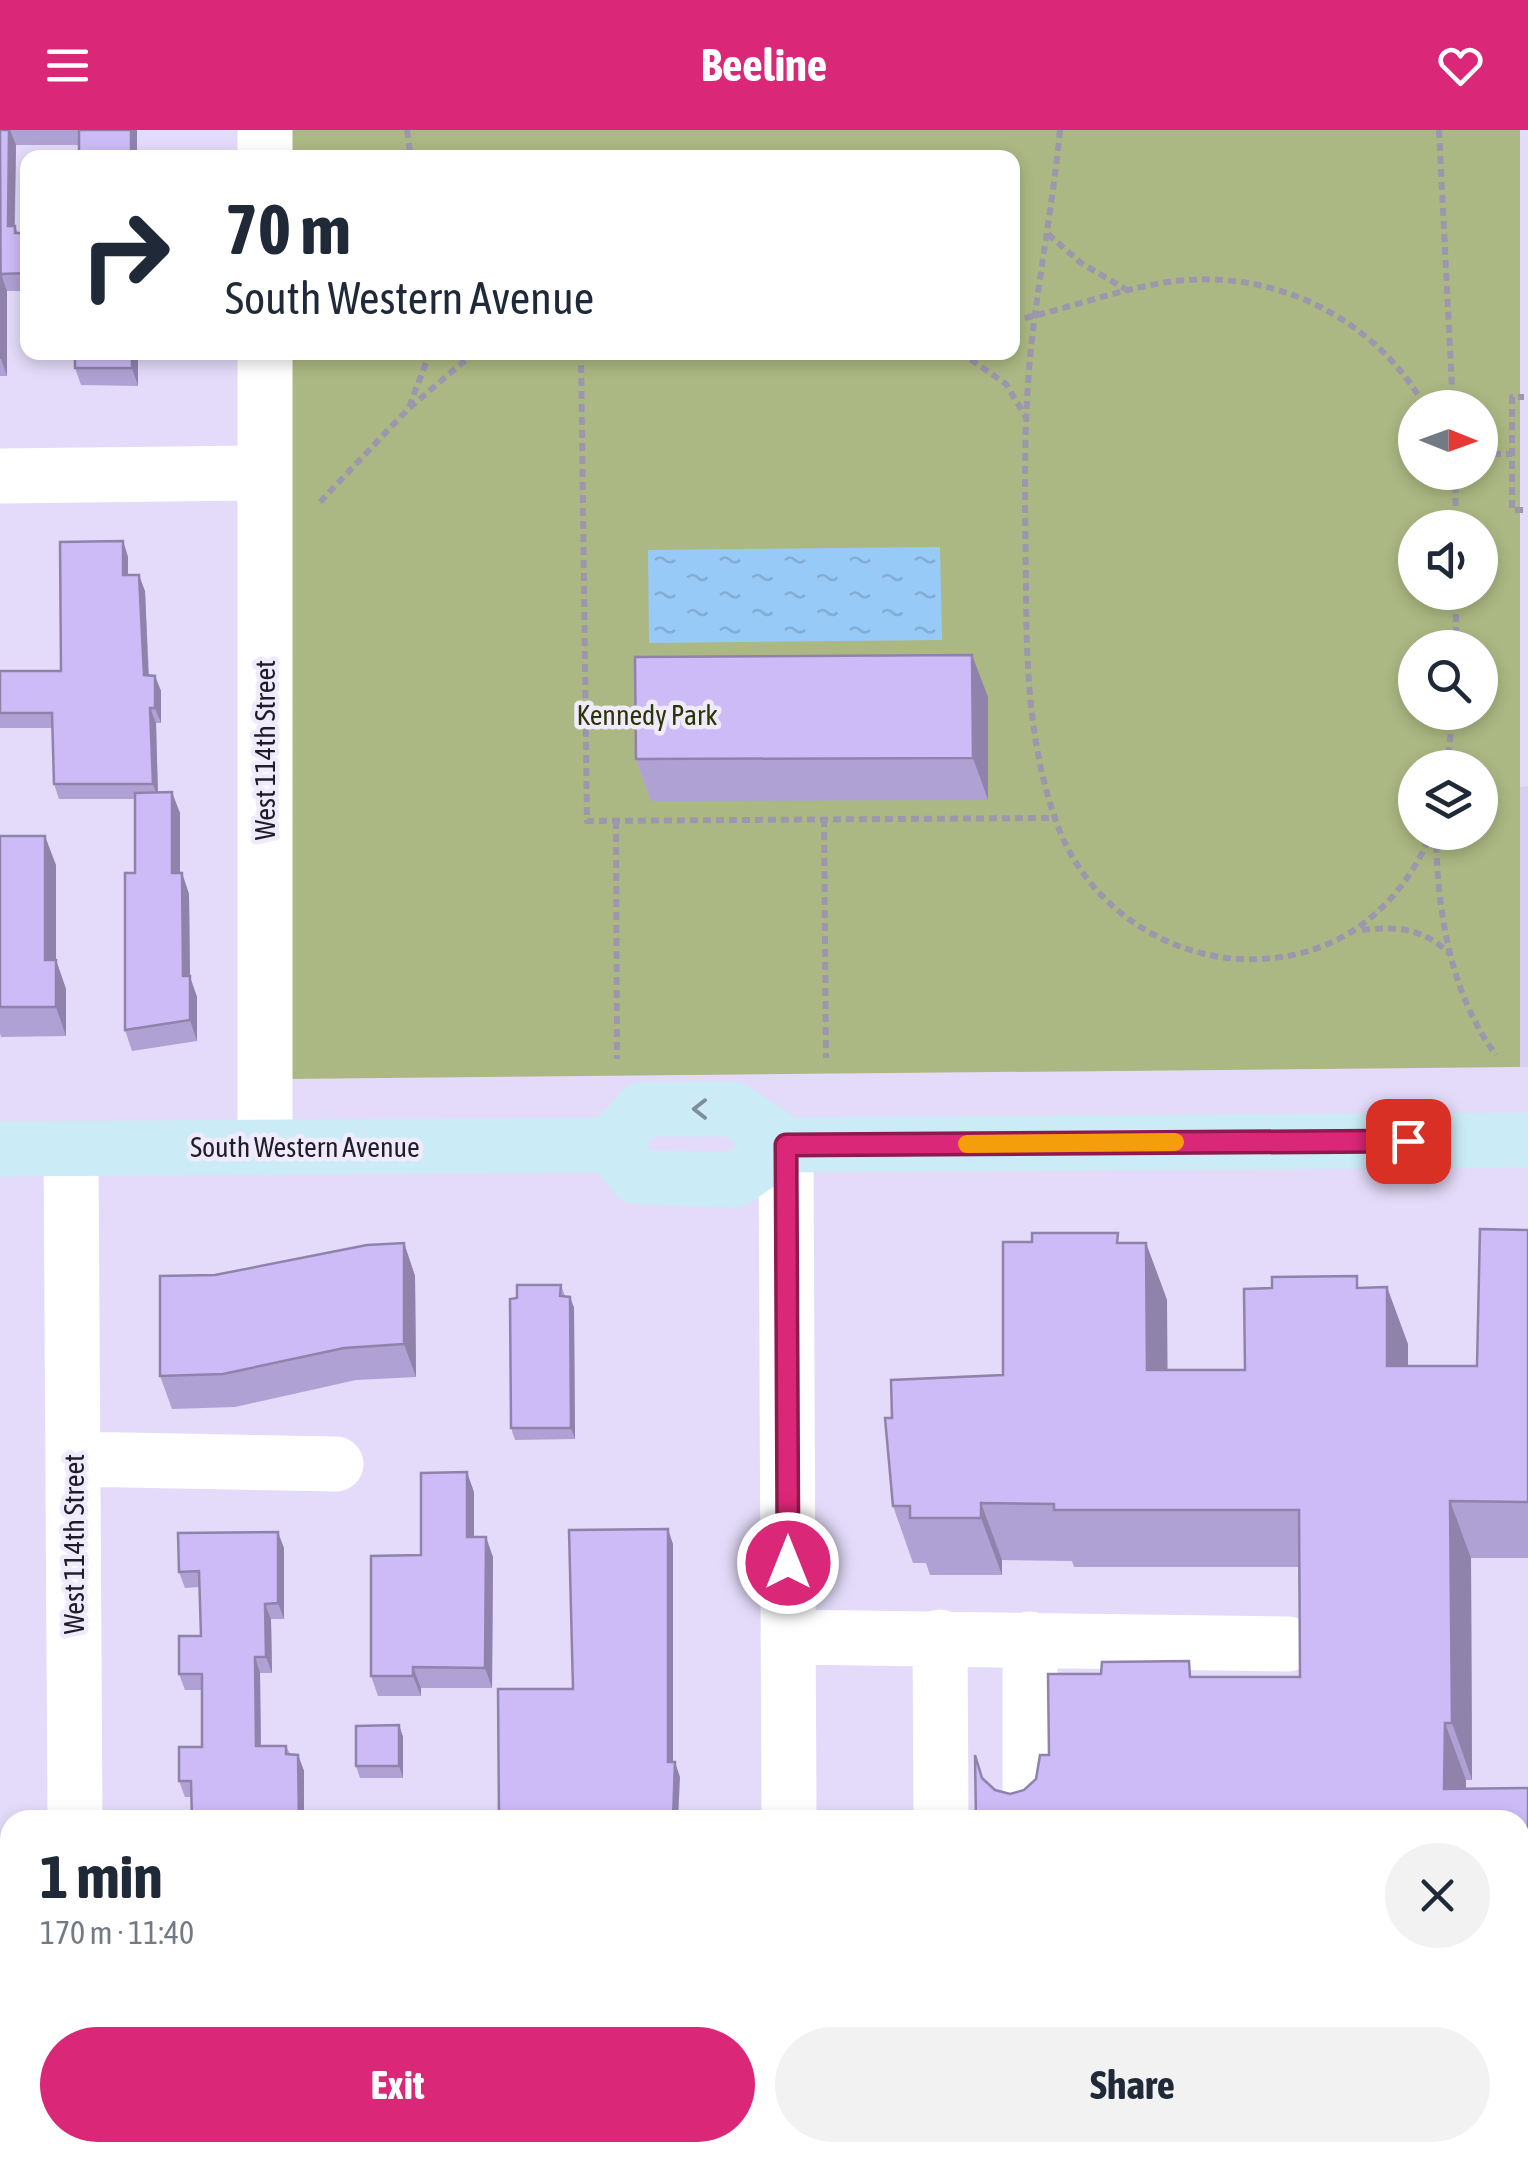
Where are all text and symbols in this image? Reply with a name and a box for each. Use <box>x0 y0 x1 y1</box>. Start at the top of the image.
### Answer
icon: menu <box>40 38 95 93</box>
icon: heart <box>1433 38 1488 93</box>
text: Beeline <box>701 39 827 91</box>
text: 70 m <box>225 189 351 269</box>
icon: right <box>60 190 190 320</box>
text: South Western Avenue <box>225 272 594 324</box>
north arrow <box>1398 390 1498 490</box>
map controls <box>1398 390 1498 850</box>
button: sound <box>1398 510 1498 610</box>
button: search <box>1398 630 1498 730</box>
street label: West 114th Street <box>249 660 281 840</box>
park label: Kennedy Park <box>576 699 718 731</box>
button: layers <box>1398 750 1498 850</box>
one-way arrow <box>691 1098 706 1120</box>
pin <box>1366 1099 1451 1184</box>
icon: arrive <box>1381 1114 1436 1169</box>
street label: South Western Avenue <box>190 1131 420 1163</box>
street label: West 114th Street <box>58 1454 90 1634</box>
position arrow <box>736 1511 840 1615</box>
text: 1 min <box>40 1842 163 1911</box>
button: close <box>1385 1843 1490 1948</box>
text: 170 m · 11:40 <box>40 1914 194 1951</box>
button: Exit <box>40 2027 755 2142</box>
button: Share <box>775 2027 1490 2142</box>

